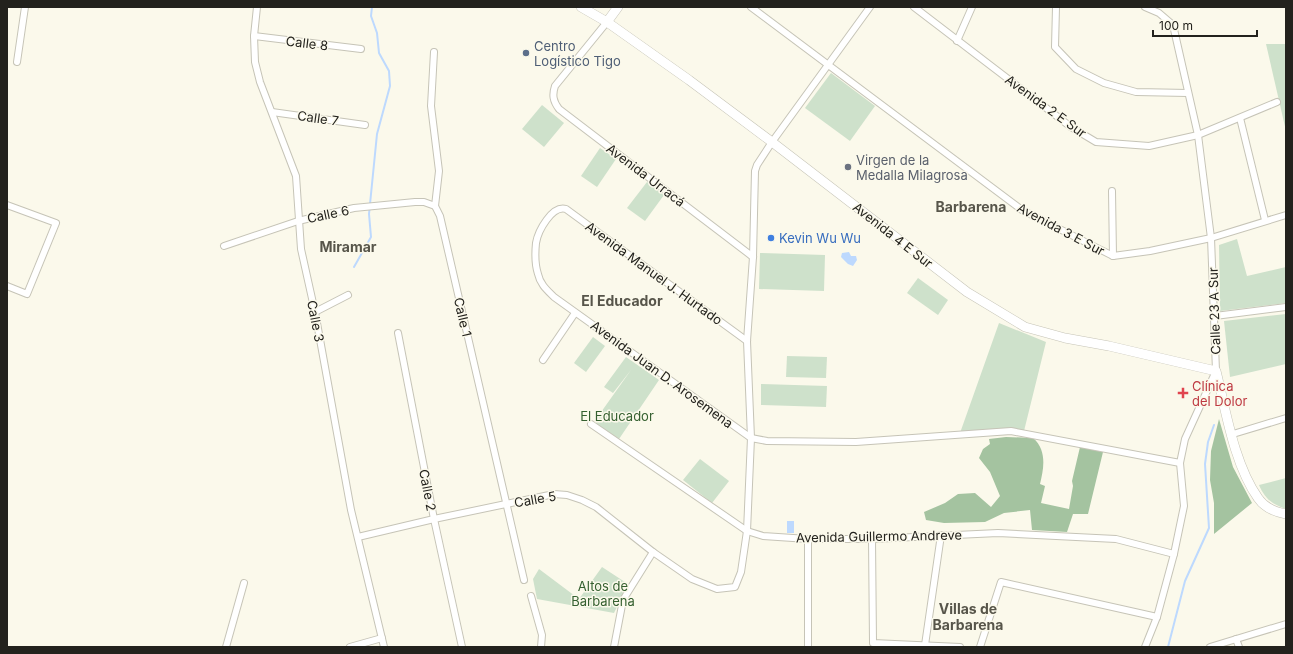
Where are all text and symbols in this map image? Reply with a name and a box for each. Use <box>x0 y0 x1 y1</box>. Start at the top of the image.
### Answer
scale bar <box>1153 12 1257 38</box>
text: 100 m <box>1159 18 1193 33</box>
street label: Calle 8 <box>285 32 329 54</box>
place label: Centro Logístico Tigo <box>534 38 621 69</box>
marker: Centro Logístico Tigo <box>521 48 531 58</box>
street label: Avenida 2 E Sur <box>1002 71 1090 141</box>
street label: Calle 7 <box>296 107 340 129</box>
street label: Avenida Urracá <box>604 140 688 210</box>
place label: Virgen de la Medalla Milagrosa <box>856 152 968 183</box>
marker: Virgen de la Medalla Milagrosa <box>843 162 853 172</box>
district label: Barbarena <box>936 198 1006 215</box>
street label: Avenida 4 E Sur <box>850 199 936 271</box>
street label: Avenida 3 E Sur <box>1015 199 1107 259</box>
street label: Calle 6 <box>306 202 350 226</box>
street label: Avenida Manuel J. Hurtado <box>582 218 726 328</box>
place label: Kevin Wu Wu <box>779 230 861 246</box>
marker: Kevin Wu Wu <box>766 233 776 243</box>
district label: Miramar <box>319 238 377 255</box>
street label: Calle 23 A Sur <box>1204 267 1224 355</box>
district label: El Educador <box>581 292 663 309</box>
street label: Calle 1 <box>451 296 475 338</box>
street label: Calle 3 <box>304 299 328 343</box>
street label: Avenida Juan D. Arosemena <box>588 317 736 431</box>
place label: Clínica del Dolor <box>1192 378 1247 409</box>
marker: Clínica del Dolor <box>1177 387 1189 399</box>
park label: El Educador <box>580 408 654 424</box>
street label: Calle 2 <box>416 468 440 512</box>
street label: Calle 5 <box>513 487 557 511</box>
street label: Avenida Guillermo Andreve <box>796 527 962 545</box>
park label: Altos de Barbarena <box>571 578 635 609</box>
district label: Villas de Barbarena <box>933 600 1003 633</box>

